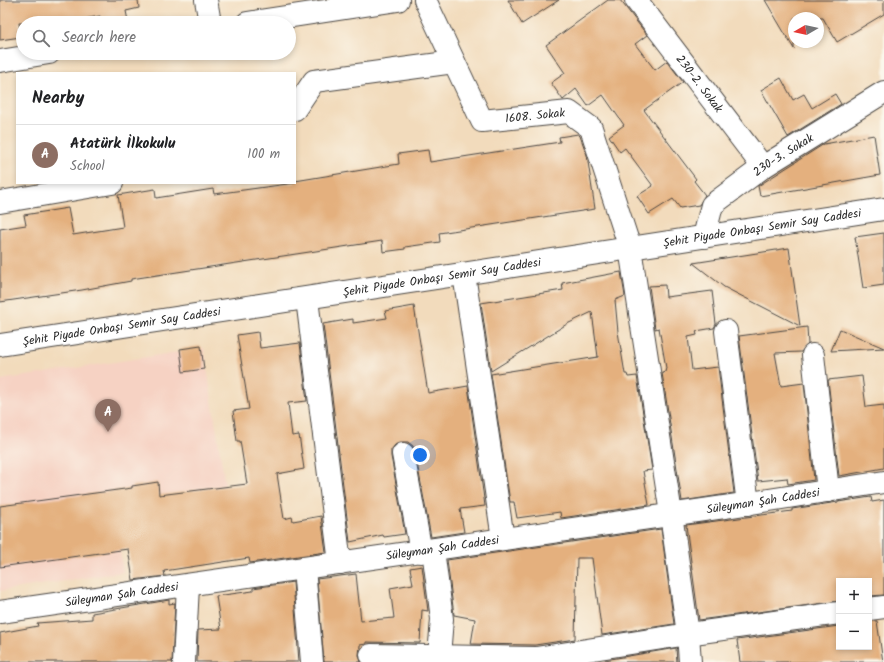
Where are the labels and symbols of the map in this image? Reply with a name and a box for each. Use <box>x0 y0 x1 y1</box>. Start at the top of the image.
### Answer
north arrow <box>788 12 824 48</box>
street label: 230-2. Sokak <box>671 51 728 117</box>
street label: 1608. Sokak <box>504 103 566 129</box>
street label: 230-3. Sokak <box>749 129 818 182</box>
street label: Şehit Piyade Onbaşı Semir Say Caddesi <box>662 203 864 253</box>
street label: Şehit Piyade Onbaşı Semir Say Caddesi <box>342 253 543 302</box>
street label: Şehit Piyade Onbaşı Semir Say Caddesi <box>21 302 223 351</box>
pin: A <box>95 399 121 432</box>
your location <box>410 445 430 465</box>
street label: Süleyman Şah Caddesi <box>705 483 822 519</box>
street label: Süleyman Şah Caddesi <box>385 531 501 566</box>
street label: Süleyman Şah Caddesi <box>64 577 181 612</box>

